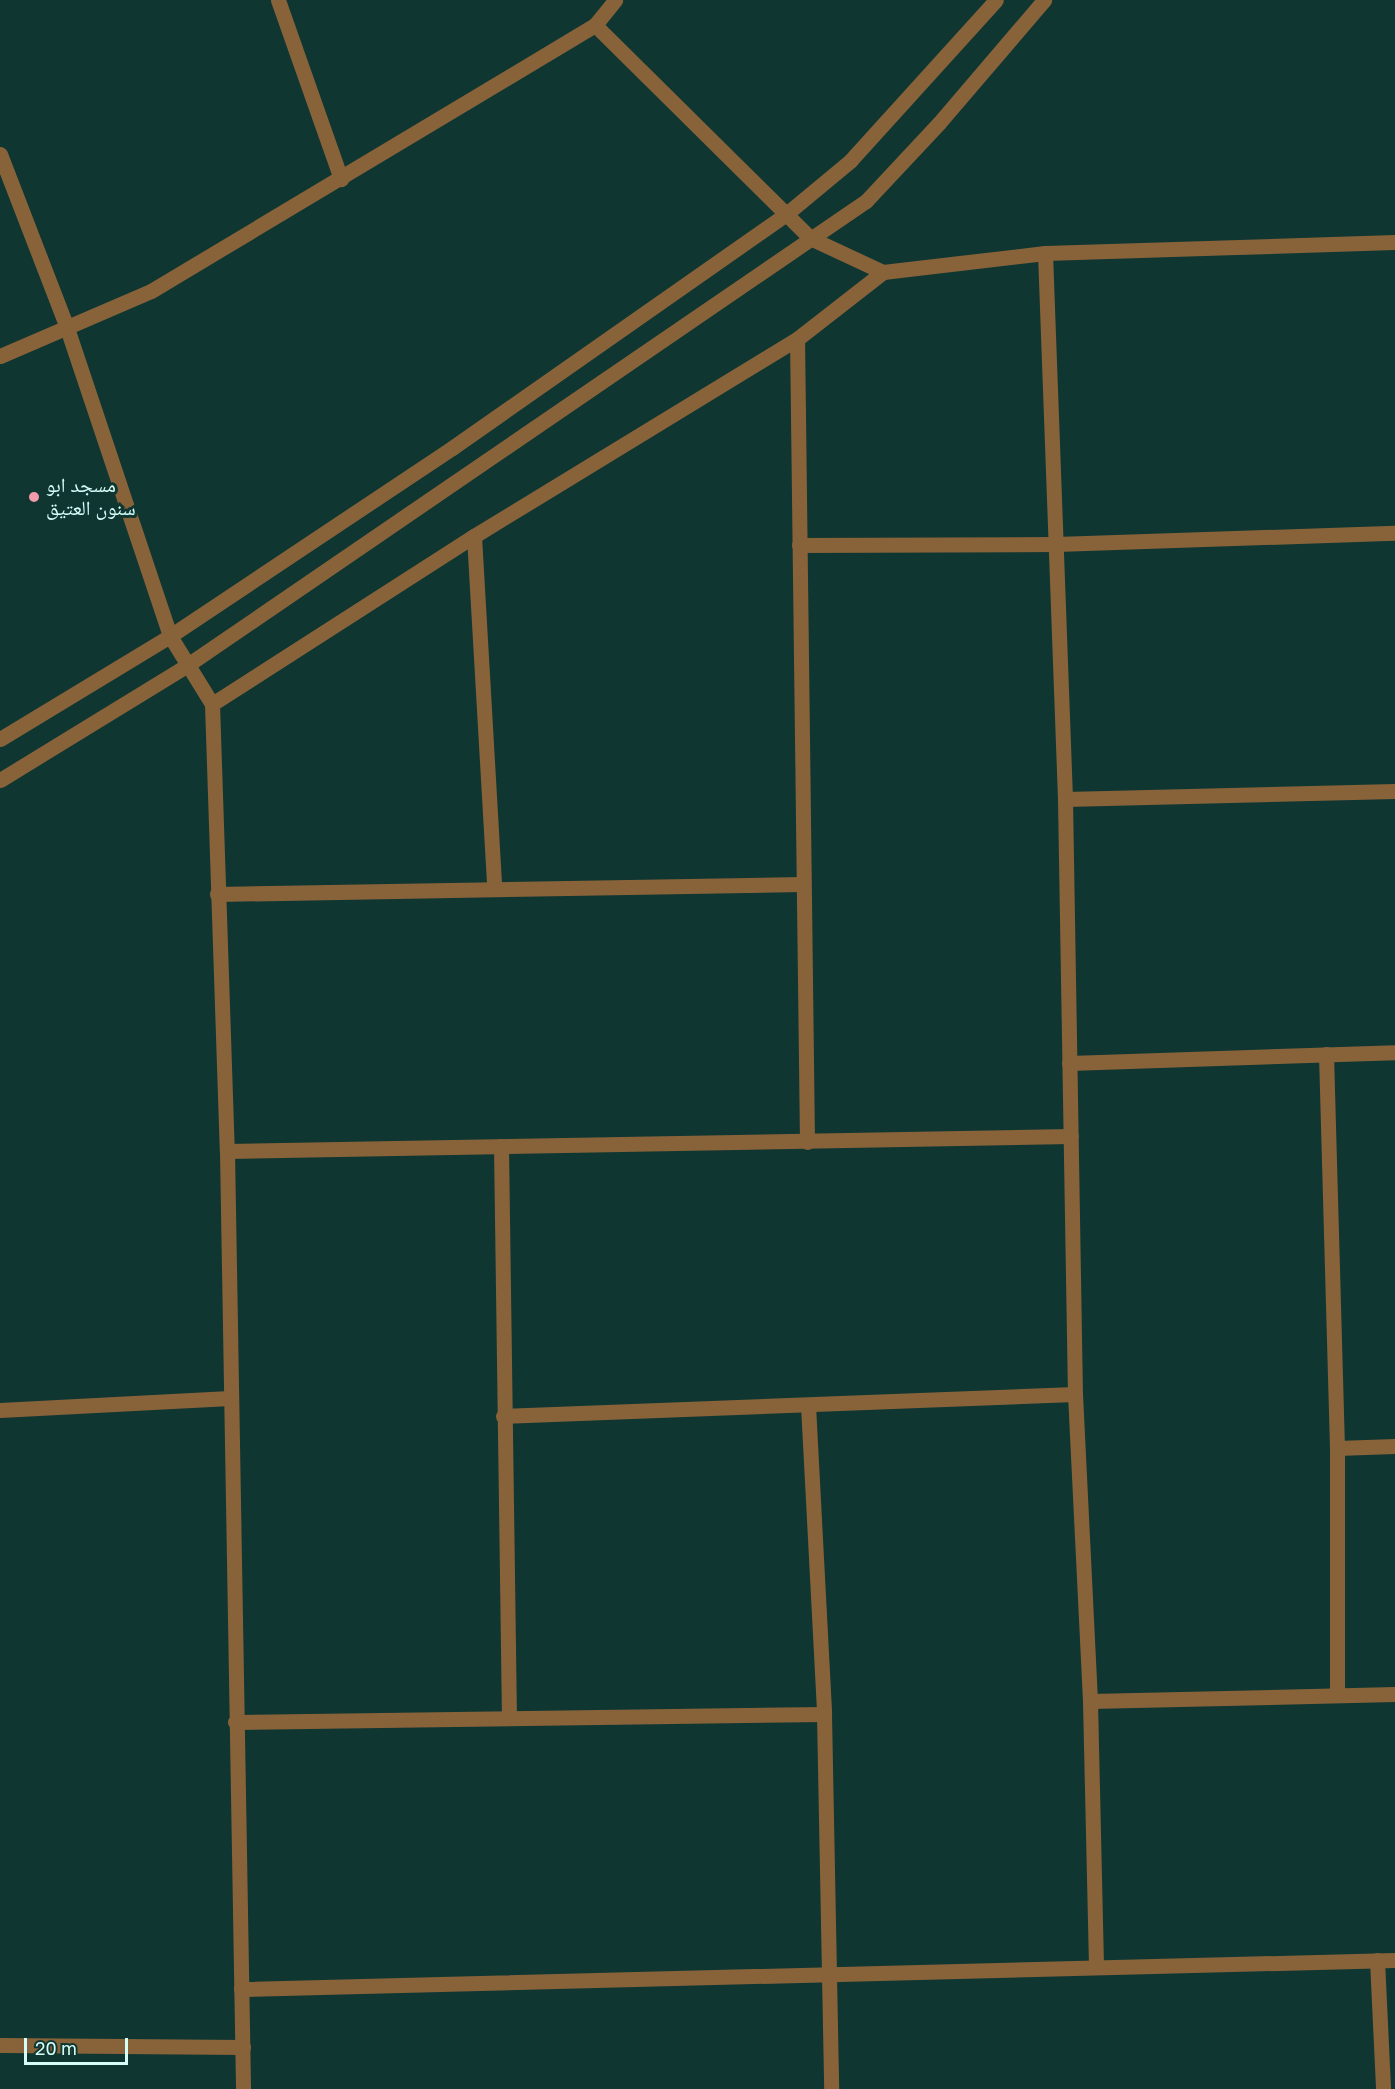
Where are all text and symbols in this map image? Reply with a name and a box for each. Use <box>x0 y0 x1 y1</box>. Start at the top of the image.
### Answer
place label: مسجد ابو سنون العتيق <box>46 473 136 520</box>
marker: مسجد ابو سنون العتيق <box>27 490 41 504</box>
scale bar <box>27 2026 130 2064</box>
text: 20 m <box>35 2037 77 2059</box>

